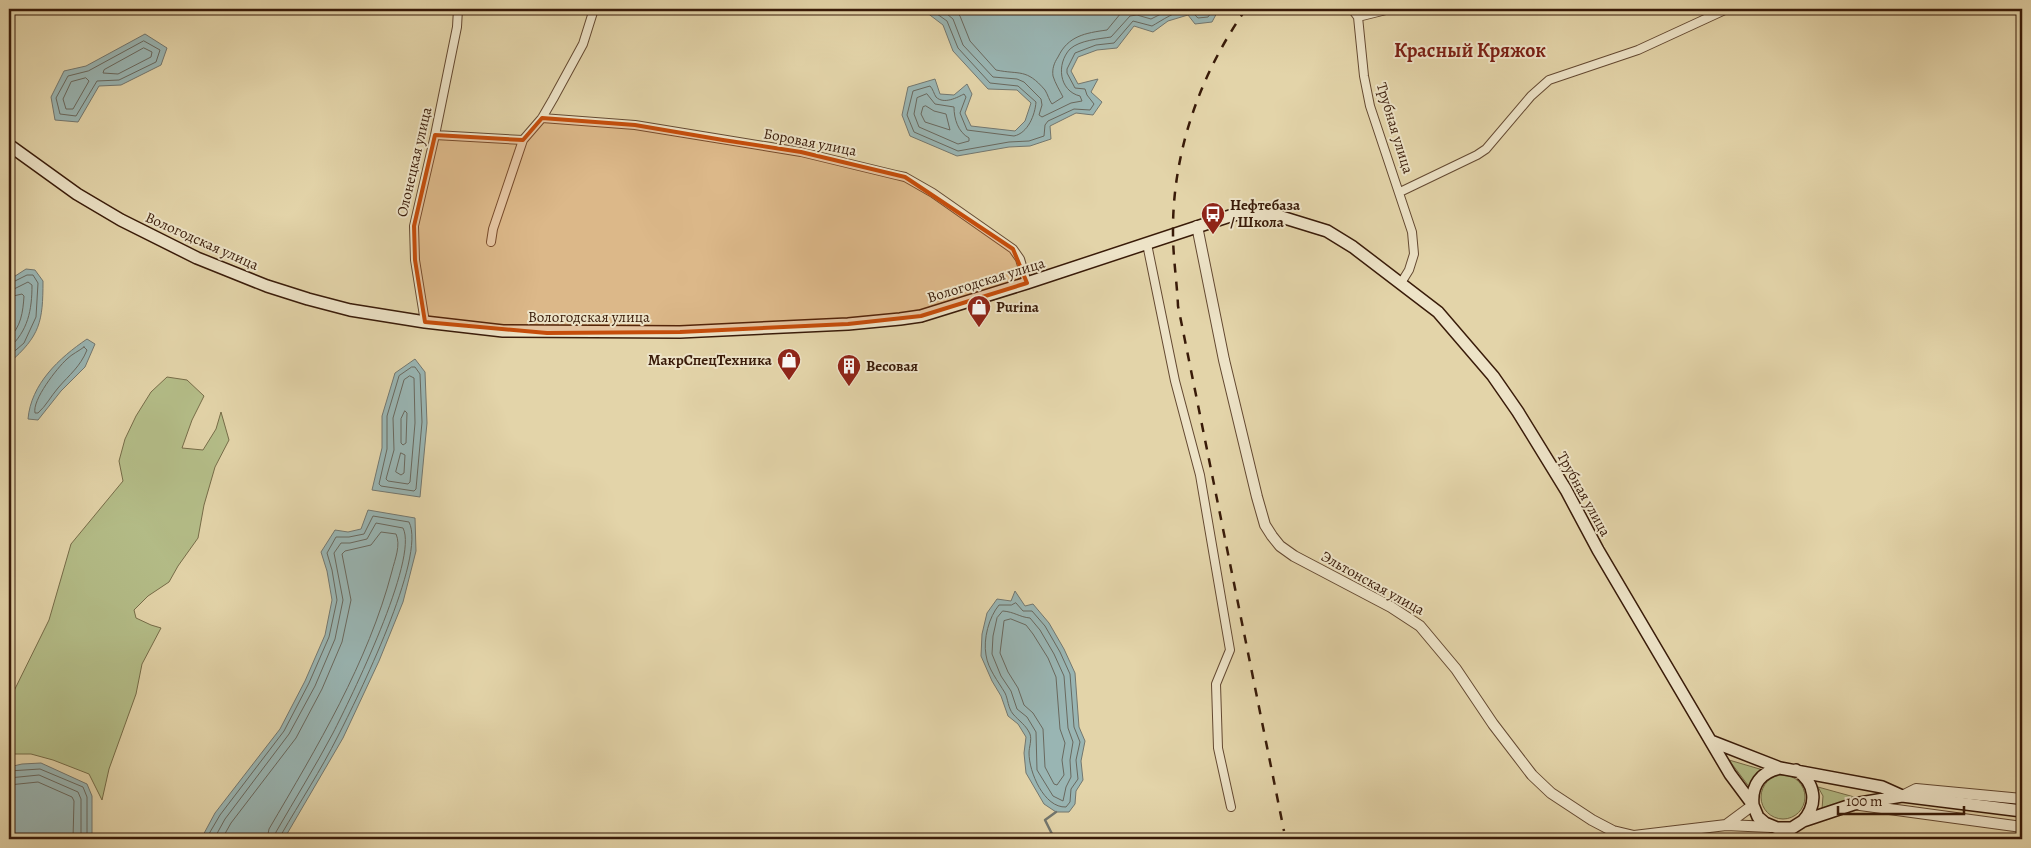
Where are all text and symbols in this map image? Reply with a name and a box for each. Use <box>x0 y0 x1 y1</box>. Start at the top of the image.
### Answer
district label: Красный Кряжок <box>1394 37 1546 64</box>
street label: Трубная улица <box>1372 80 1418 176</box>
street label: Олонецкая улица <box>392 105 436 219</box>
street label: Боровая улица <box>762 123 858 161</box>
place label: Нефтебаза / Школа <box>1230 195 1301 232</box>
bus stop icon: Нефтебаза / Школа <box>1200 201 1226 235</box>
street label: Вологодская улица <box>142 207 262 275</box>
street label: Вологодская улица <box>925 253 1047 307</box>
shop icon: Purina <box>966 294 992 328</box>
place label: Purina <box>996 297 1040 317</box>
street label: Вологодская улица <box>528 307 650 327</box>
shop icon: МакрСпецТехника <box>776 347 802 381</box>
place label: МакрСпецТехника <box>648 350 773 370</box>
building icon: Весовая <box>836 353 862 387</box>
place label: Весовая <box>866 356 919 376</box>
street label: Трубная улица <box>1552 448 1616 540</box>
street label: Эльтонская улица <box>1318 546 1428 620</box>
scale bar <box>1838 783 1965 815</box>
text: 100 m <box>1846 791 1883 811</box>

